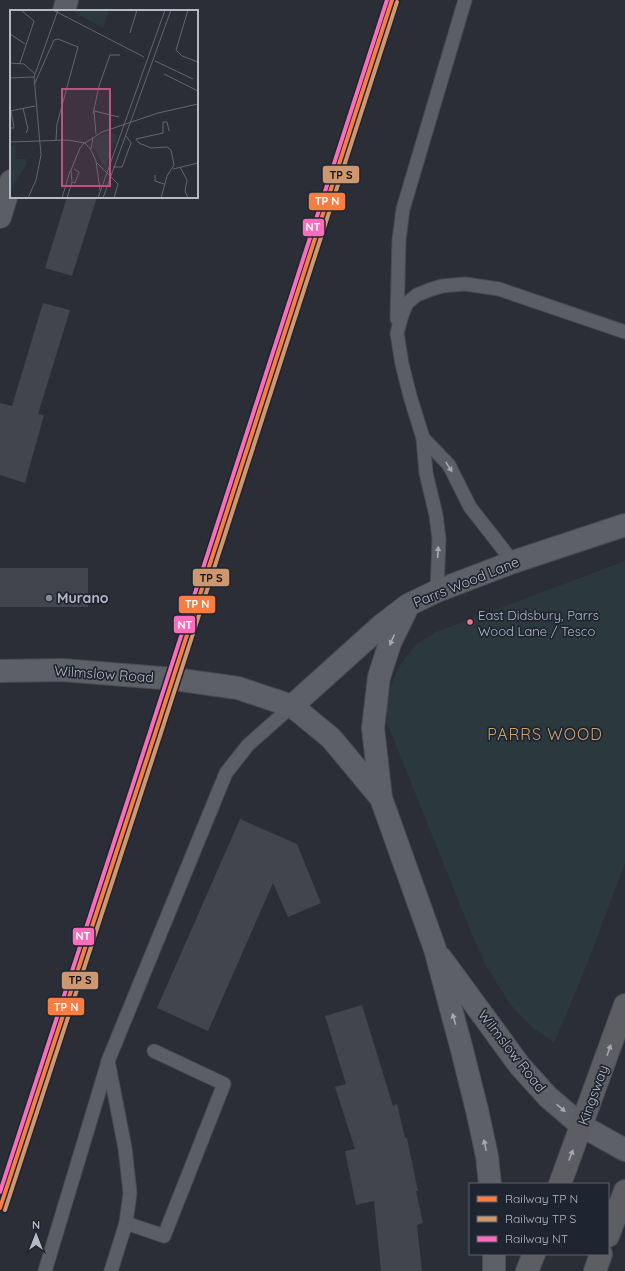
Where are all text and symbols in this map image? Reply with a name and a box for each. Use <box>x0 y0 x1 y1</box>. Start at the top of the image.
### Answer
inset map <box>10 10 198 198</box>
line badge: TP S <box>322 165 360 184</box>
text: TP S <box>329 168 353 182</box>
line badge: TP N <box>308 192 346 211</box>
text: TP N <box>315 194 339 208</box>
line badge: NT <box>302 218 325 237</box>
text: NT <box>306 220 321 234</box>
one-way arrow <box>446 461 453 473</box>
one-way arrow <box>435 546 442 558</box>
street label: Parrs Wood Lane <box>411 553 522 611</box>
line badge: TP S <box>192 568 230 587</box>
text: TP S <box>199 571 223 585</box>
place label: Murano <box>57 589 109 607</box>
marker: Murano <box>44 593 54 603</box>
line badge: TP N <box>178 595 216 614</box>
text: TP N <box>185 597 209 611</box>
place label: East Didsbury, Parrs Wood Lane / Tesco <box>478 607 599 639</box>
line badge: NT <box>173 615 196 634</box>
marker: East Didsbury, Parrs Wood Lane / Tesco <box>465 617 475 627</box>
text: NT <box>178 618 193 632</box>
one-way arrow <box>388 635 394 647</box>
street label: Wilmslow Road <box>54 662 154 686</box>
district label: PARRS WOOD <box>487 724 603 744</box>
line badge: NT <box>72 927 95 946</box>
text: NT <box>76 929 91 943</box>
line badge: TP S <box>61 971 99 990</box>
text: TP S <box>68 973 92 987</box>
line badge: TP N <box>47 997 85 1016</box>
text: TP N <box>54 1000 78 1014</box>
street label: Wilmslow Road <box>474 1006 550 1096</box>
one-way arrow <box>451 1013 457 1025</box>
one-way arrow <box>606 1044 612 1056</box>
street label: Kingsway <box>574 1062 612 1128</box>
one-way arrow <box>556 1103 565 1112</box>
one-way arrow <box>481 1139 487 1152</box>
one-way arrow <box>568 1149 574 1161</box>
legend <box>469 1183 609 1255</box>
text: Railway TP N <box>505 1191 578 1206</box>
text: Railway TP S <box>505 1211 577 1226</box>
north arrow <box>16 1215 56 1255</box>
text: N <box>32 1218 40 1232</box>
text: Railway NT <box>505 1231 568 1246</box>

